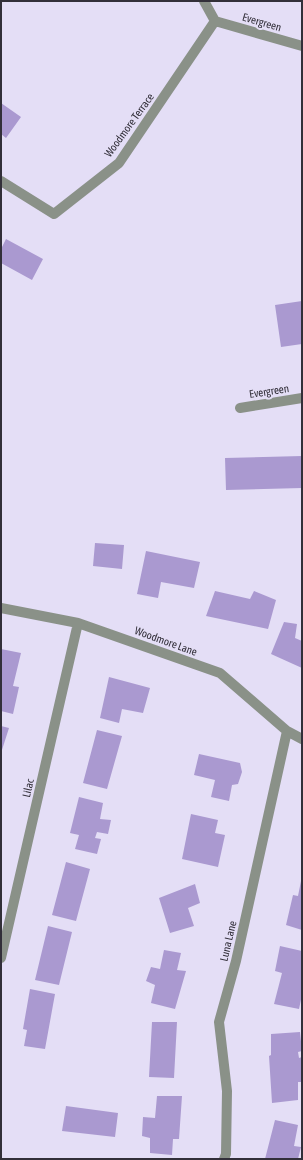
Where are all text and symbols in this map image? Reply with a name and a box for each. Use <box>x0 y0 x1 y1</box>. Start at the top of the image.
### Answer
street label: Evergreen <box>241 11 283 33</box>
street label: Woodmore Terrace <box>102 91 156 159</box>
street label: Evergreen <box>248 382 290 400</box>
street label: Woodmore Lane <box>133 624 199 658</box>
street label: Lilac <box>20 777 36 799</box>
street label: Luna Lane <box>218 920 238 962</box>

